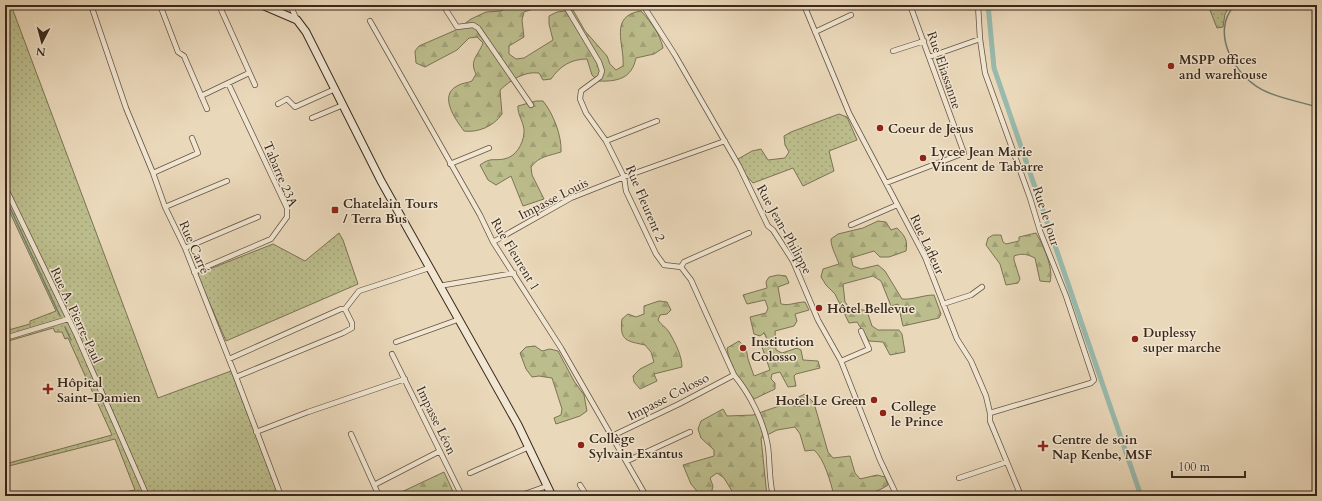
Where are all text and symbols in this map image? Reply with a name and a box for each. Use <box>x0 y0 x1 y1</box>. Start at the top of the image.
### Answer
north arrow <box>22 22 62 62</box>
street label: Rue Eliassanne <box>922 29 966 112</box>
text: N <box>35 43 47 59</box>
place label: MSPP offices and warehouse <box>1179 51 1268 84</box>
marker: MSPP offices and warehouse <box>1166 61 1176 71</box>
place label: Coeur de Jesus <box>888 120 974 138</box>
marker: Coeur de Jesus <box>875 123 885 133</box>
street label: Tabarre 23A <box>258 139 302 210</box>
place label: Lycee Jean Marie Vincent de Tabarre <box>931 143 1044 176</box>
marker: Lycee Jean Marie Vincent de Tabarre <box>918 153 928 163</box>
street label: Rue Fleurent 2 <box>621 162 669 245</box>
street label: Impasse Louis <box>515 174 591 224</box>
street label: Rue Jean-Philippe <box>752 181 816 278</box>
street label: Rue le Jour <box>1028 184 1064 249</box>
place label: Chatelain Tours / Terra Bus <box>343 195 438 228</box>
marker: Chatelain Tours / Terra Bus <box>330 205 340 215</box>
street label: Rue Lafleur <box>905 212 949 278</box>
street label: Rue Fleurent 1 <box>486 215 544 294</box>
street label: Rue Carré <box>174 218 214 277</box>
street label: Rue A. Pierre-Paul <box>46 265 106 367</box>
place label: Hôtel Bellevue <box>827 300 915 318</box>
marker: Hôtel Bellevue <box>814 303 824 313</box>
place label: Duplessy super marche <box>1143 324 1221 357</box>
place label: Institution Colosso <box>751 333 815 366</box>
marker: Duplessy super marche <box>1130 334 1140 344</box>
marker: Institution Colosso <box>738 343 748 353</box>
street label: Impasse Colosso <box>625 369 712 425</box>
place label: Hôpital Saint-Damien <box>57 374 142 407</box>
marker: Hôpital Saint-Damien <box>42 383 54 395</box>
street label: Impasse Léon <box>412 383 461 458</box>
place label: Hotel Le Green <box>775 392 867 410</box>
marker: Hotel Le Green <box>869 395 879 405</box>
place label: College le Prince <box>891 398 943 431</box>
marker: College le Prince <box>878 408 888 418</box>
place label: Collège Sylvain Exantus <box>589 430 683 463</box>
place label: Centre de soin Nap Kenbe, MSF <box>1052 431 1153 464</box>
marker: Collège Sylvain Exantus <box>576 440 586 450</box>
marker: Centre de soin Nap Kenbe, MSF <box>1037 440 1049 452</box>
scale bar <box>1172 453 1245 479</box>
text: 100 m <box>1178 459 1211 475</box>

